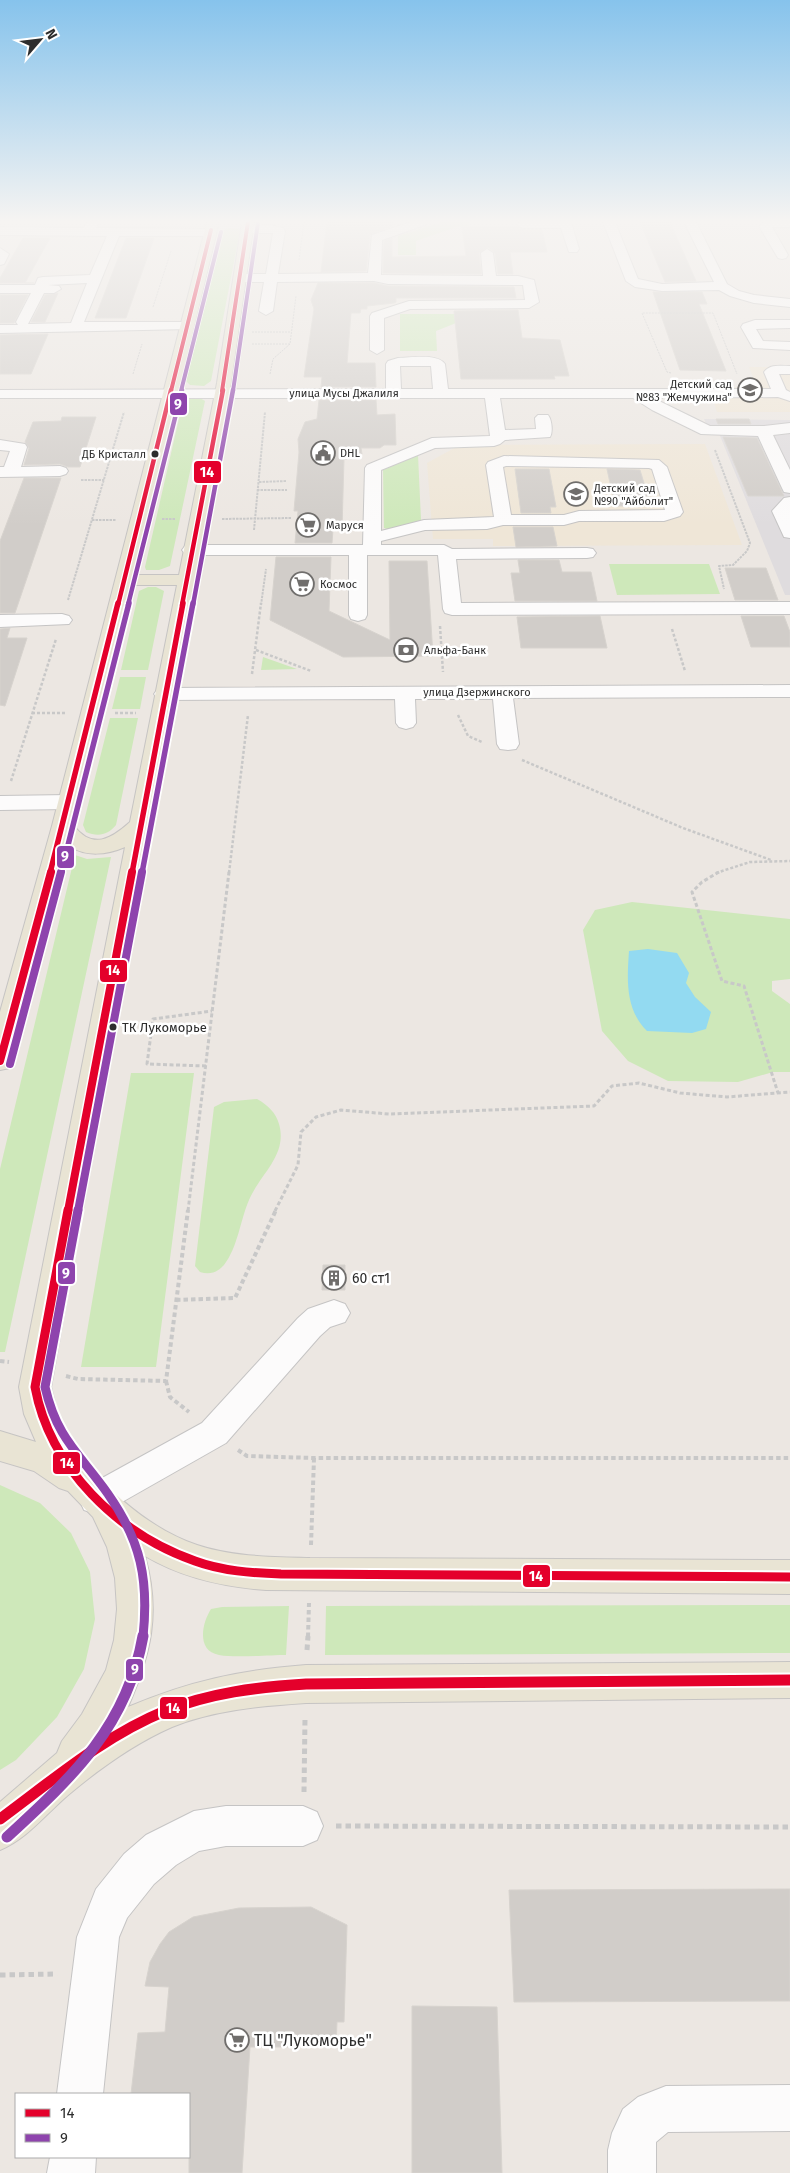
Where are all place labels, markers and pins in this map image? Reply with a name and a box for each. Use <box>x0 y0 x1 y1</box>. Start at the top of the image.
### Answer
school or university icon: Детский сад №83 "Жемчужина" <box>737 377 763 403</box>
place label: Детский сад №83 "Жемчужина" <box>636 378 732 404</box>
public building icon: DHL <box>310 440 336 466</box>
place label: DHL <box>340 447 361 460</box>
place label: ДБ Кристалл <box>81 448 146 461</box>
marker: ДБ Кристалл <box>150 449 160 459</box>
school or university icon: Детский сад №90 "Айболит" <box>563 481 589 507</box>
place label: Детский сад №90 "Айболит" <box>593 482 673 508</box>
supermarket icon: Маруся <box>295 512 321 538</box>
place label: Маруся <box>326 519 364 532</box>
supermarket icon: Космос <box>289 571 315 597</box>
place label: Космос <box>320 578 357 591</box>
bank icon: Альфа-Банк <box>393 637 419 663</box>
place label: Альфа-Банк <box>424 644 486 657</box>
place label: ТК Лукоморье <box>122 1020 207 1035</box>
marker: ТК Лукоморье <box>108 1022 118 1032</box>
building icon: 60 ст1 <box>321 1265 347 1291</box>
place label: 60 ст1 <box>352 1270 390 1287</box>
supermarket icon: ТЦ "Лукоморье" <box>224 2027 250 2053</box>
place label: ТЦ "Лукоморье" <box>254 2031 372 2050</box>

